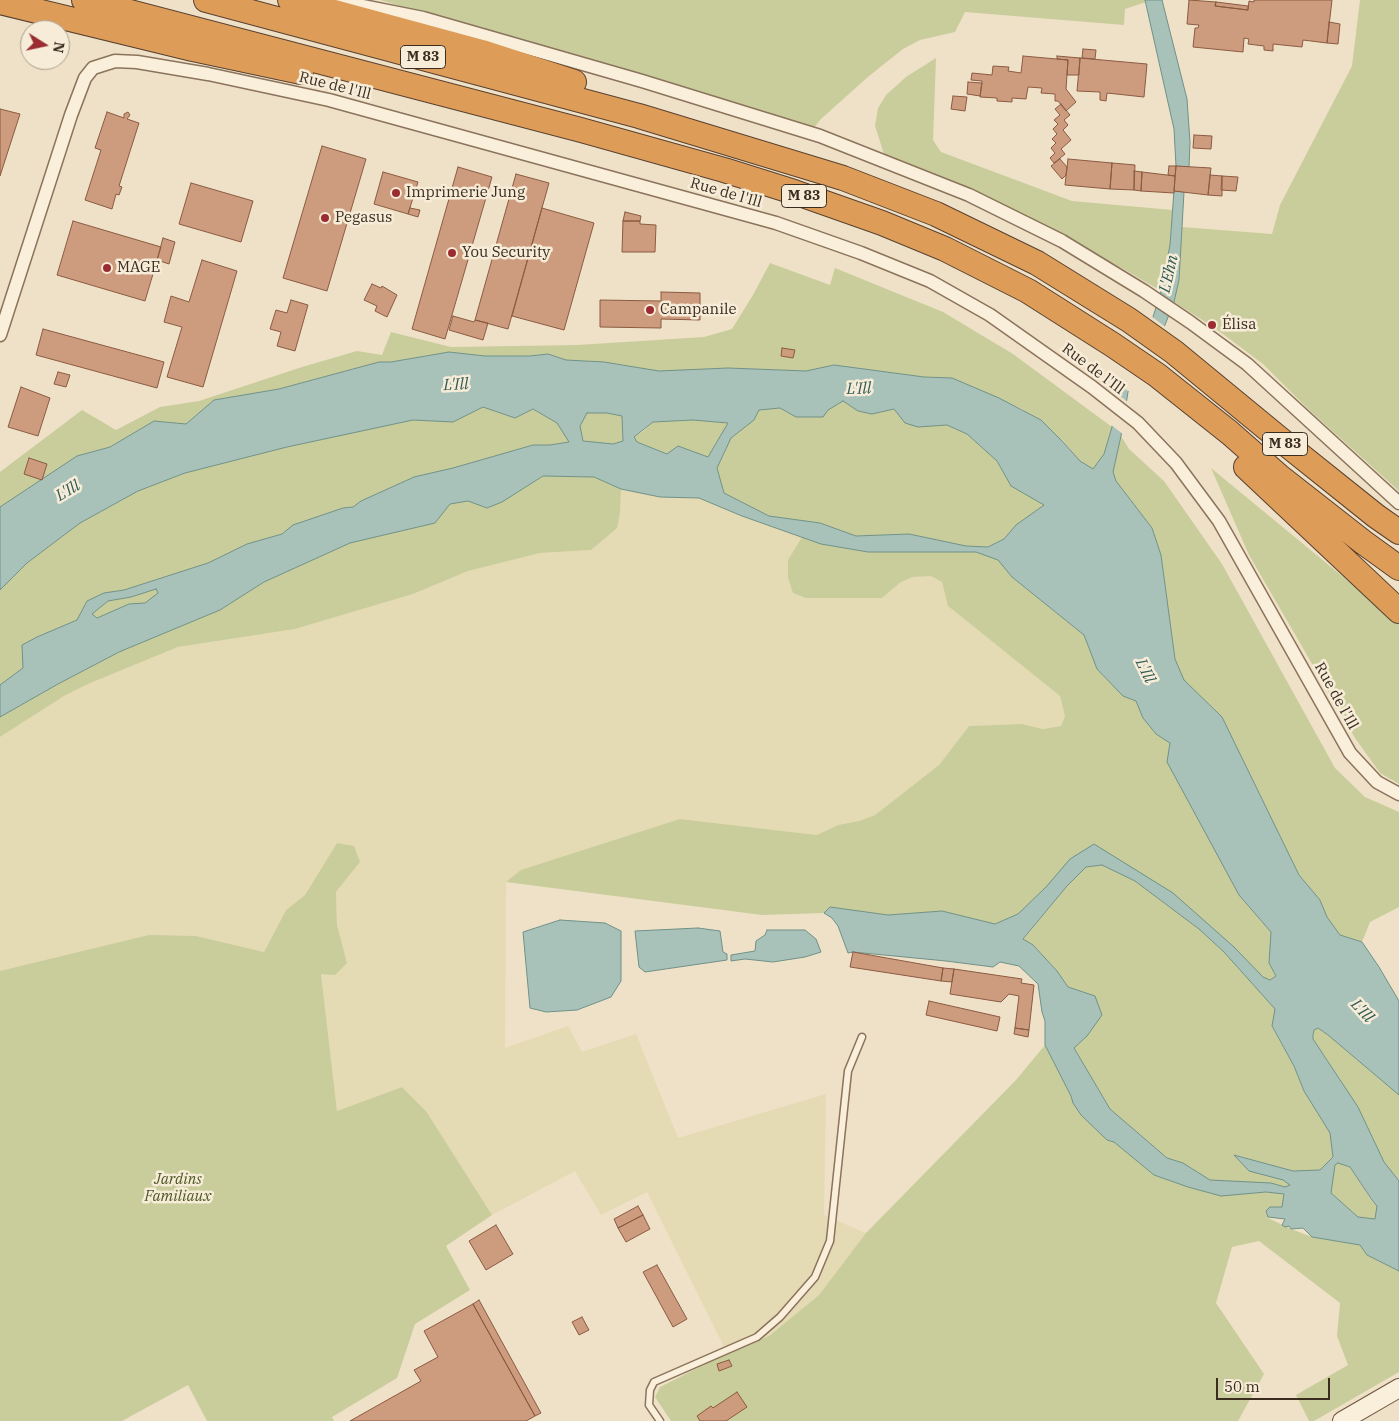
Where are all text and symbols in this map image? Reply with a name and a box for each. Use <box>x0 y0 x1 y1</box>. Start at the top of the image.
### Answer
north arrow <box>20 20 70 70</box>
text: N <box>49 40 69 54</box>
road number: M 83 <box>400 46 446 68</box>
street label: Rue de l'Ill <box>297 68 373 104</box>
street label: Rue de l'Ill <box>688 174 764 212</box>
place label: Imprimerie Jung <box>406 184 525 202</box>
road number: M 83 <box>782 185 826 208</box>
marker: Imprimerie Jung <box>390 187 402 199</box>
place label: Pegasus <box>335 209 392 227</box>
marker: Pegasus <box>319 212 331 224</box>
place label: You Security <box>462 244 550 262</box>
marker: You Security <box>446 247 458 259</box>
water label: L'Ehn <box>1155 253 1183 295</box>
place label: MAGE <box>117 259 160 277</box>
marker: MAGE <box>101 262 113 274</box>
place label: Campanile <box>660 301 736 319</box>
marker: Campanile <box>644 304 656 316</box>
place label: Élisa <box>1222 316 1256 334</box>
marker: Élisa <box>1206 319 1218 331</box>
street label: Rue de l'Ill <box>1058 340 1128 398</box>
water label: L'Ill <box>443 375 469 395</box>
water label: L'Ill <box>846 379 872 399</box>
road number: M 83 <box>1262 432 1308 456</box>
water label: L'Ill <box>52 476 84 506</box>
water label: L'Ill <box>1131 656 1159 686</box>
street label: Rue de l'Ill <box>1310 659 1362 733</box>
water label: L'Ill <box>1347 995 1377 1027</box>
park label: Jardins Familiaux <box>144 1171 212 1206</box>
scale bar <box>1219 1368 1333 1400</box>
text: 50 m <box>1224 1377 1260 1396</box>

